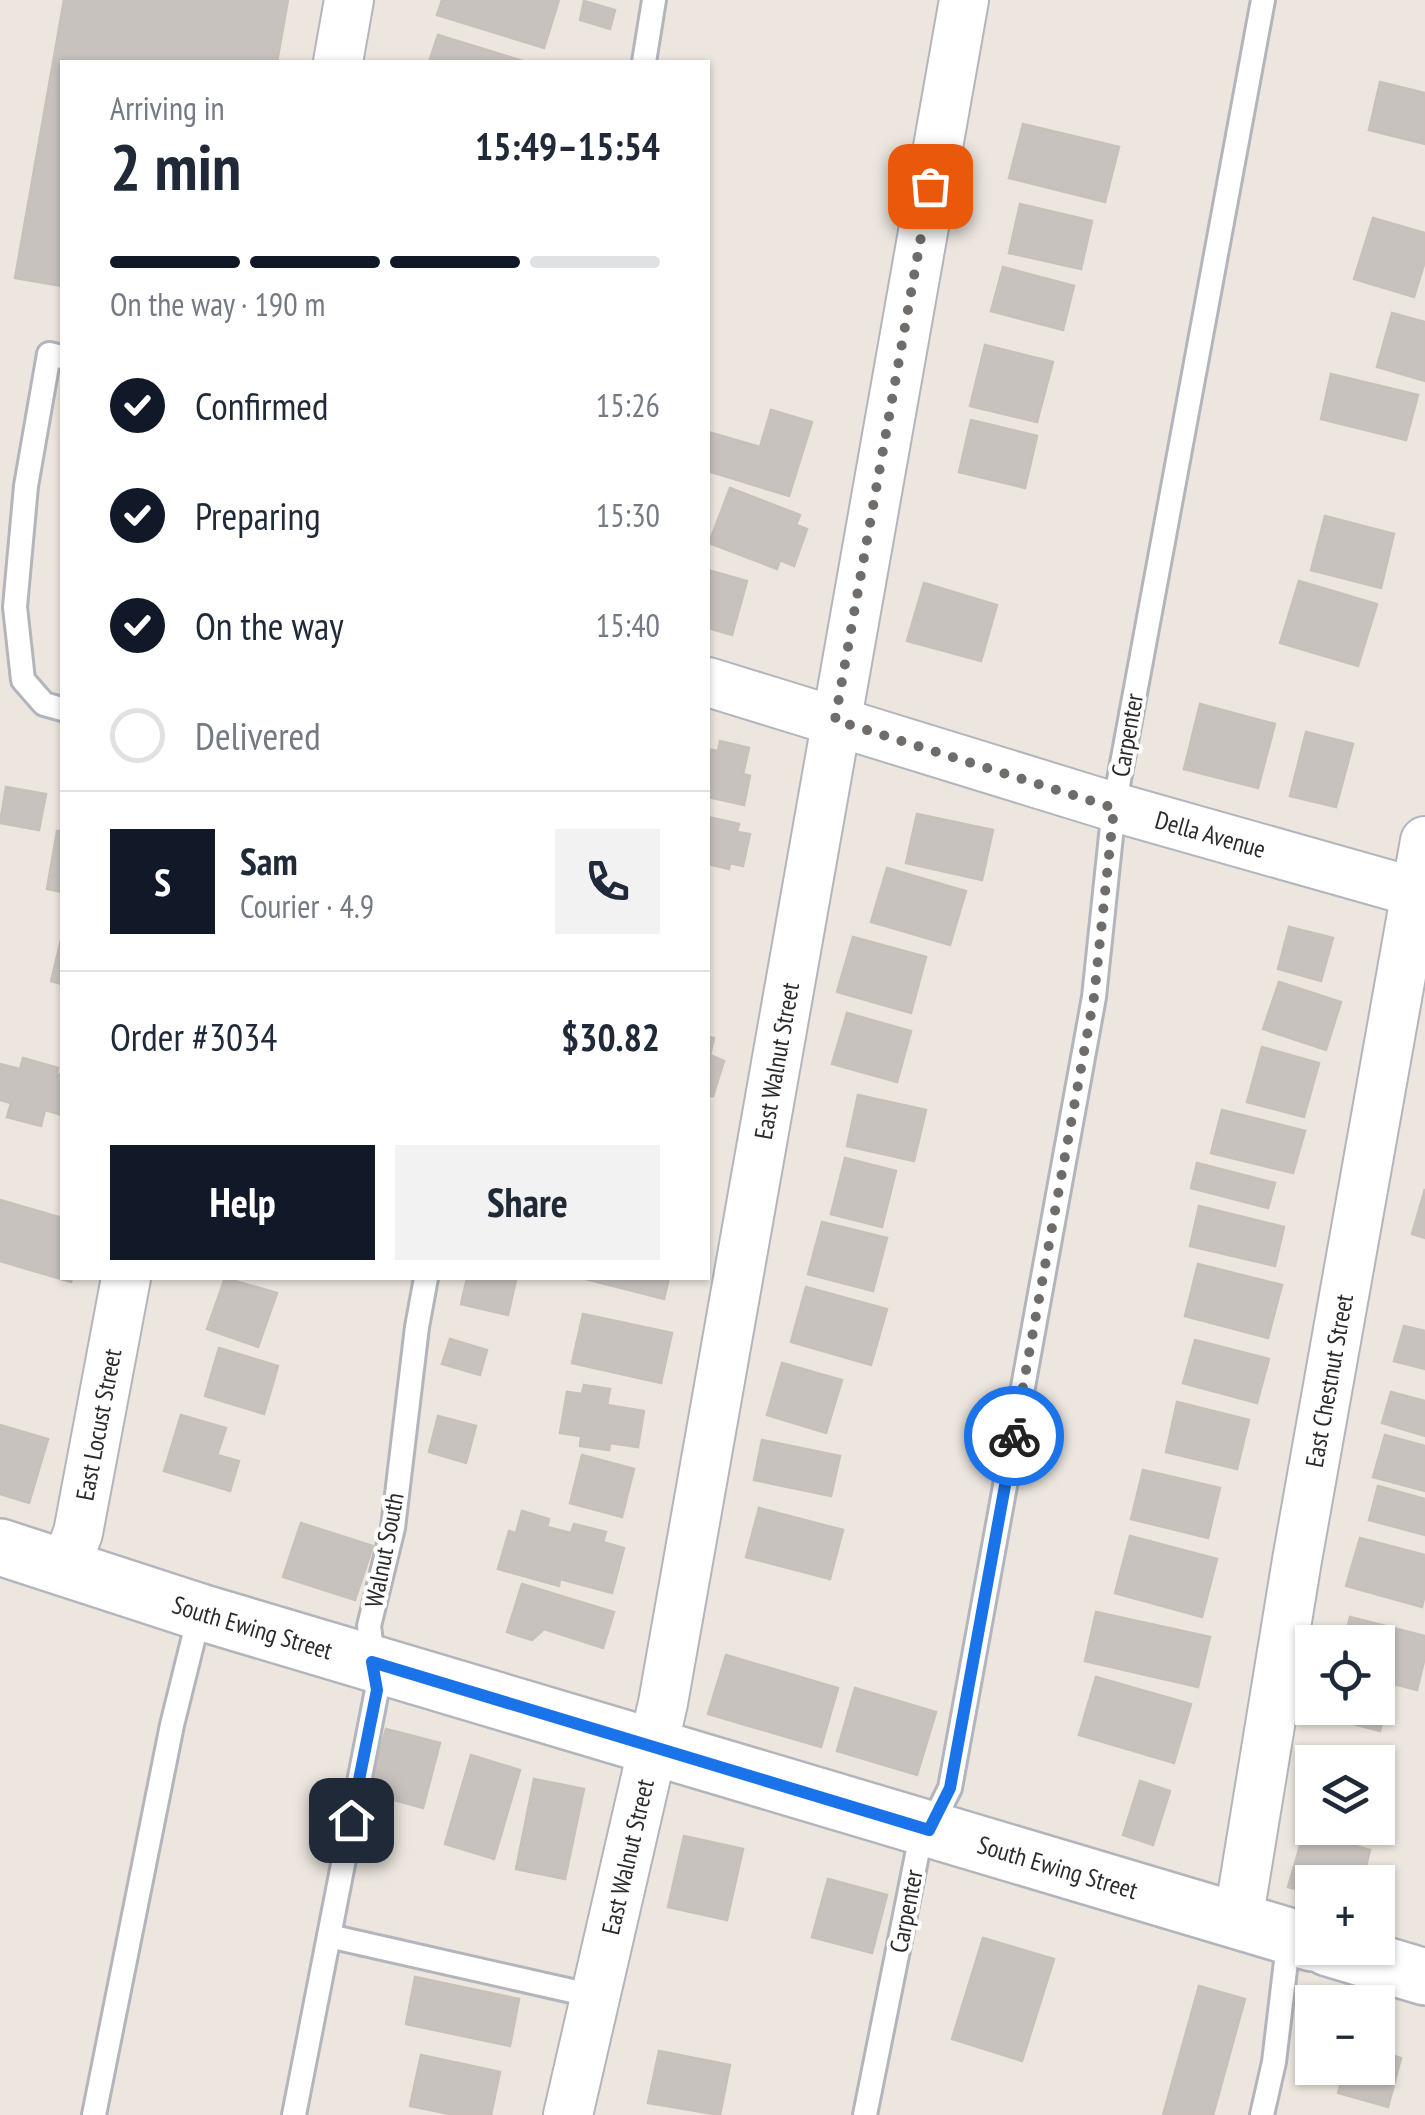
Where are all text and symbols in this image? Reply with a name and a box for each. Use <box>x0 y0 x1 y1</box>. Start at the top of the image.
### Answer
text: Arriving in <box>110 87 225 129</box>
text: 15:49–15:54 <box>475 121 660 170</box>
text: 2 min <box>110 124 241 208</box>
pin <box>888 144 973 229</box>
icon: bag <box>903 159 958 214</box>
text: On the way · 190 m <box>110 283 325 325</box>
icon: check <box>110 378 165 433</box>
text: Confirmed <box>195 381 328 430</box>
text: 15:26 <box>596 384 660 426</box>
icon: check <box>110 488 165 543</box>
text: Preparing <box>195 491 321 540</box>
text: 15:30 <box>596 494 660 536</box>
icon: check <box>110 598 165 653</box>
text: On the way <box>195 601 343 650</box>
text: 15:40 <box>596 604 660 646</box>
street label: Carpenter <box>1104 691 1150 779</box>
text: Delivered <box>195 711 321 760</box>
street label: Della Avenue <box>1152 803 1269 865</box>
button: phone <box>555 829 660 934</box>
text: Sam <box>240 836 298 885</box>
text: S <box>154 857 171 906</box>
text: Courier · 4.9 <box>240 885 374 927</box>
street label: East Walnut Street <box>747 980 806 1142</box>
text: Order #3034 <box>110 1012 277 1061</box>
text: $30.82 <box>561 1012 660 1061</box>
button: Help <box>110 1145 375 1260</box>
button: Share <box>395 1145 660 1260</box>
street label: East Chestnut Street <box>1298 1291 1360 1470</box>
street label: East Locust Street <box>68 1346 128 1503</box>
courier <box>964 1386 1064 1486</box>
icon: bike <box>987 1409 1042 1464</box>
street label: Walnut South <box>357 1490 411 1610</box>
street label: South Ewing Street <box>168 1588 336 1667</box>
map controls <box>1295 1625 1395 2085</box>
button: locate <box>1295 1625 1395 1725</box>
button: layers <box>1295 1745 1395 1845</box>
street label: East Walnut Street <box>594 1776 661 1938</box>
pin <box>309 1778 394 1863</box>
icon: home <box>324 1793 379 1848</box>
street label: South Ewing Street <box>974 1828 1141 1906</box>
button: + <box>1295 1865 1395 1965</box>
street label: Carpenter <box>882 1867 930 1955</box>
button: − <box>1295 1985 1395 2085</box>

